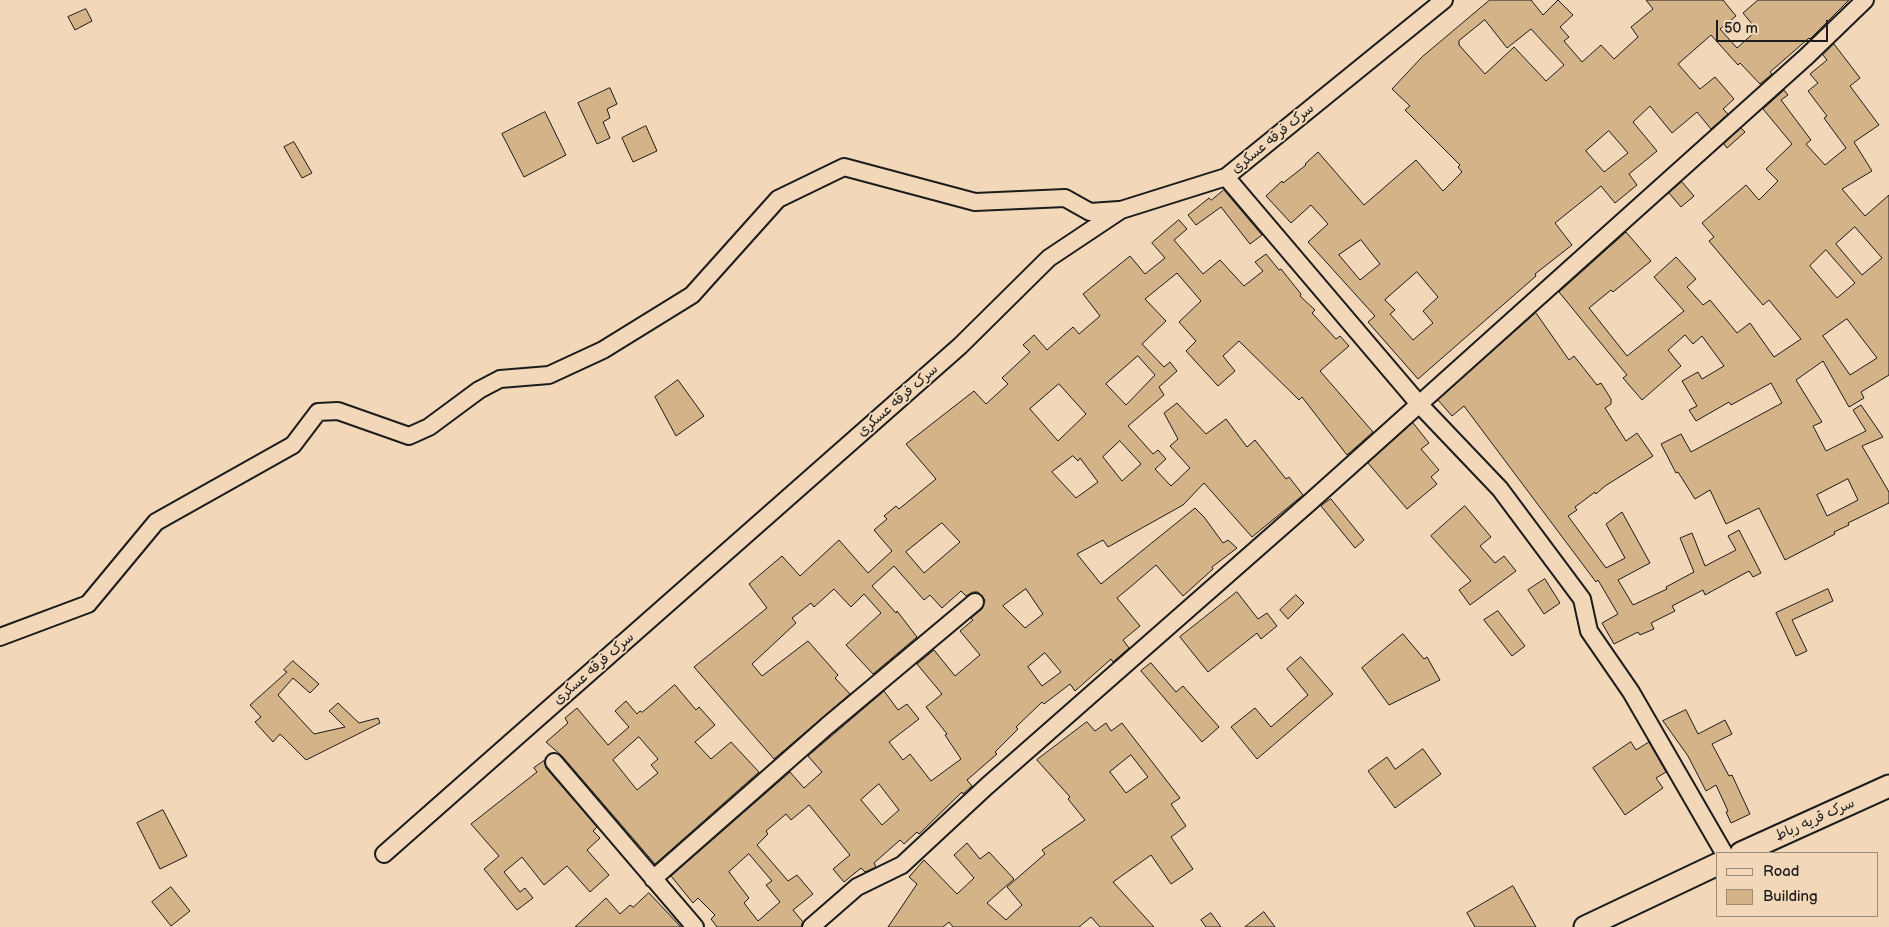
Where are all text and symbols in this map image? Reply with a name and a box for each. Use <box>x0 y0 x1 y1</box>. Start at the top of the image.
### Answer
scale bar <box>1719 10 1832 42</box>
text: 50 m <box>1724 19 1758 38</box>
street label: سرک فرقه عسکری <box>1228 100 1318 178</box>
street label: سرک فرقه عسکری <box>854 361 942 441</box>
street label: سرک فرقه عسکری <box>550 629 638 709</box>
street label: سرک قریه رباط <box>1773 795 1857 845</box>
legend <box>1716 852 1879 917</box>
text: Road <box>1763 862 1799 881</box>
text: Building <box>1763 887 1818 906</box>

